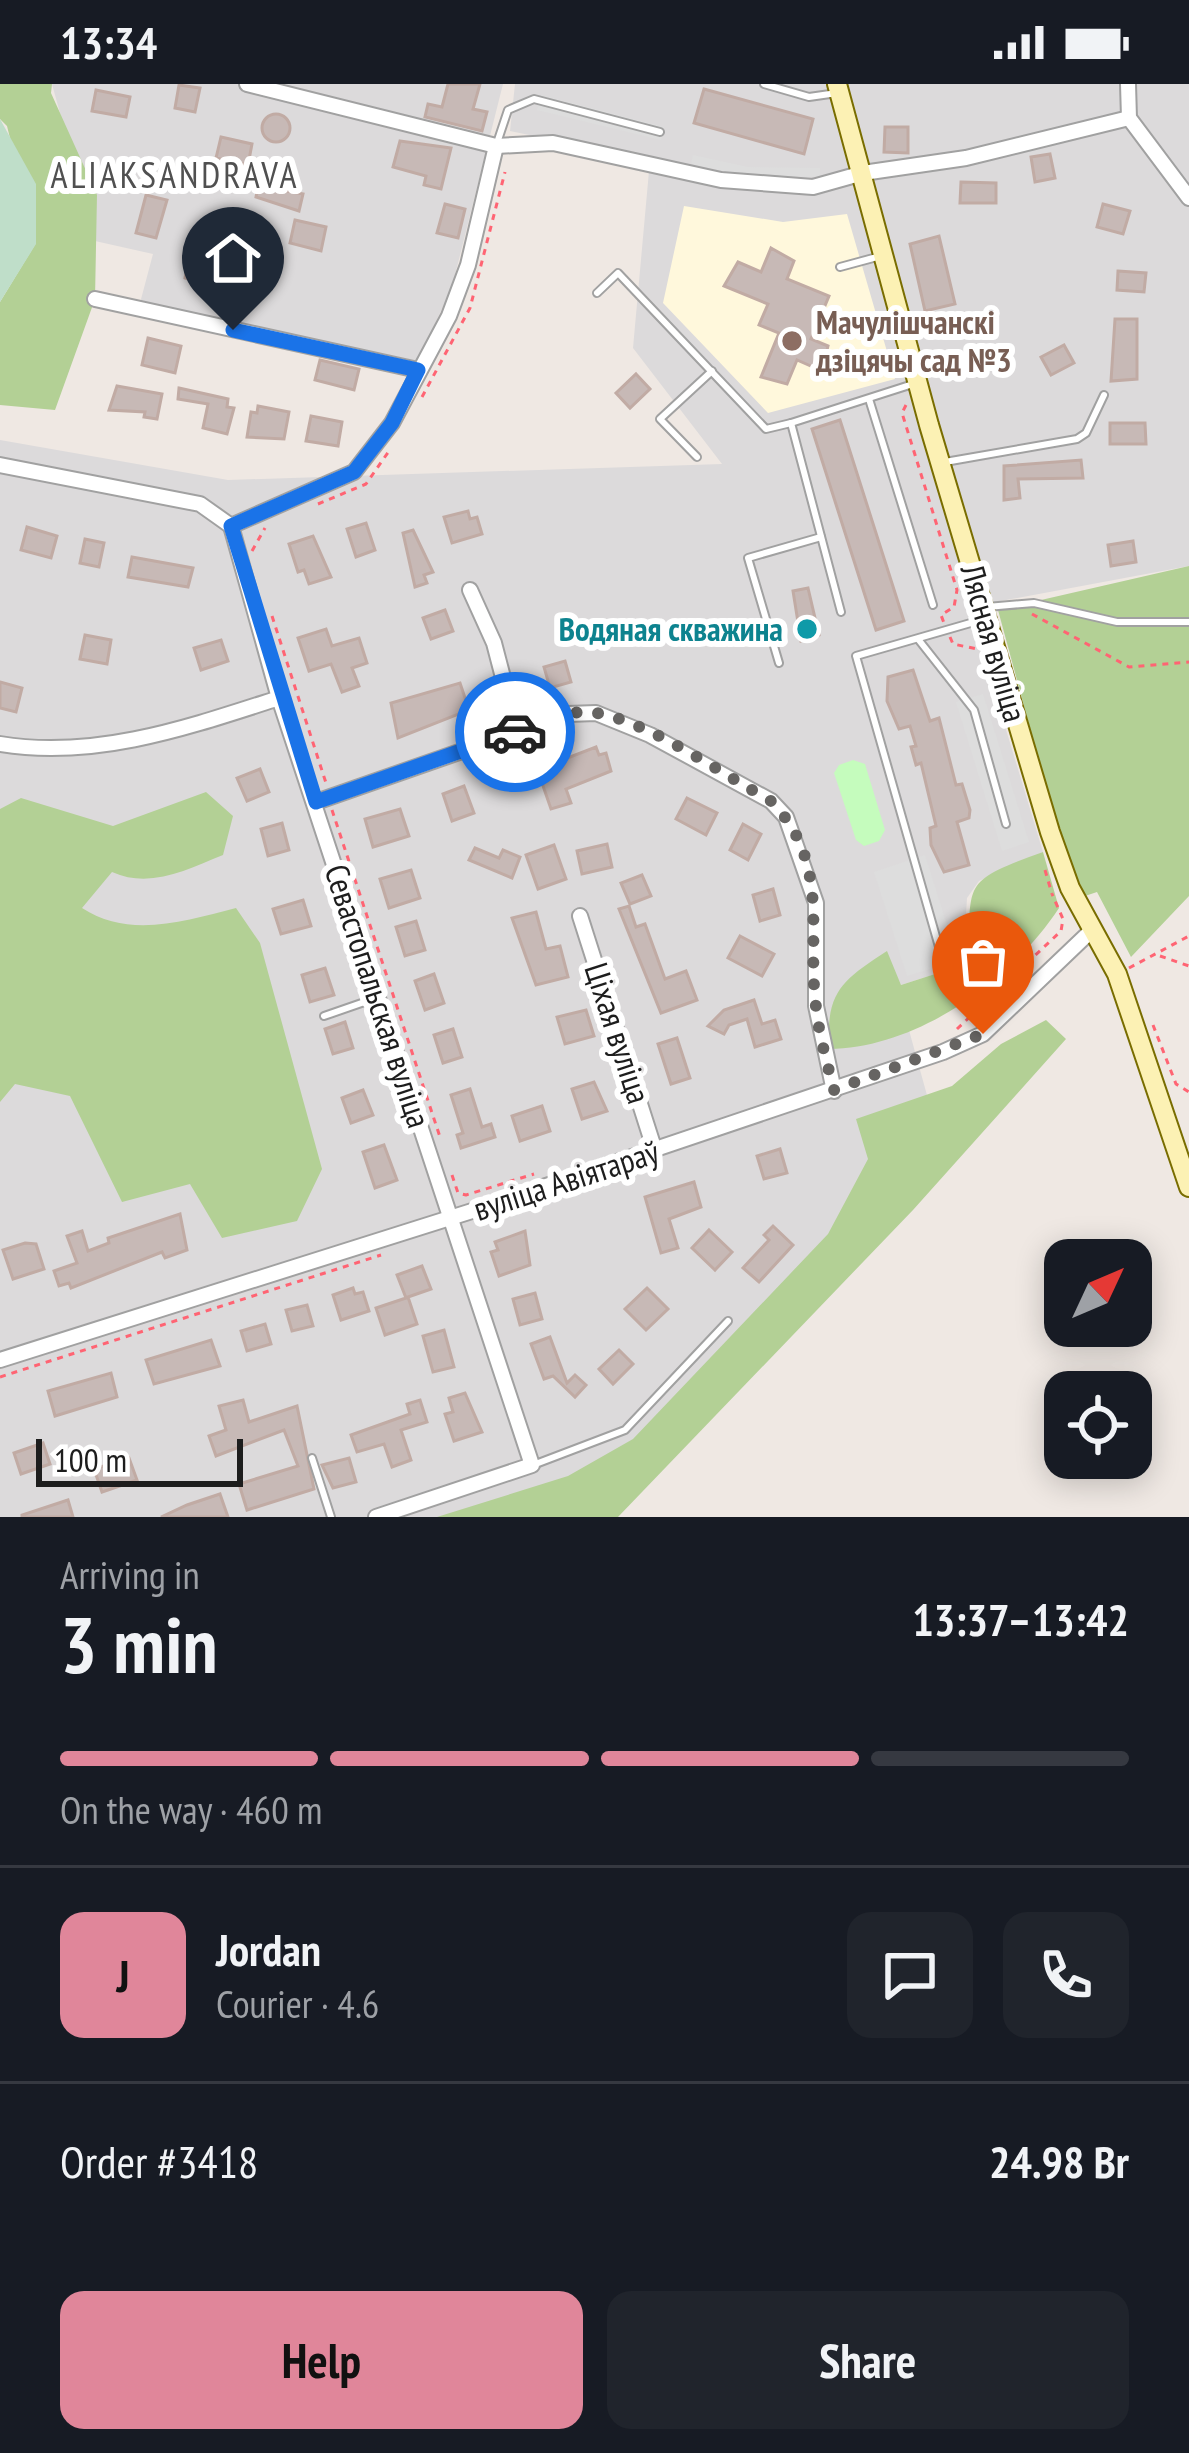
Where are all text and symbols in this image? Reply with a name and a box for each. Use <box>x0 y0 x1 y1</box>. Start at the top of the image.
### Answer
text: 13:34 <box>60 13 157 71</box>
district label: ALIAKSANDRAVA <box>50 151 300 198</box>
pin <box>182 207 284 330</box>
icon: home <box>200 225 266 291</box>
place label: Мачулішчанскі дзіцячы сад №3 <box>815 300 1012 381</box>
marker: Мачулішчанскі дзіцячы сад №3 <box>779 328 805 354</box>
street label: Лясная вуліца <box>951 558 1037 727</box>
place label: Водяная скважина <box>559 607 783 650</box>
marker: Водяная скважина <box>794 616 820 642</box>
courier <box>455 672 575 792</box>
icon: car <box>482 699 548 765</box>
street label: Севастопальская вуліца <box>316 859 441 1133</box>
pin <box>932 911 1034 1034</box>
icon: bag <box>950 929 1016 995</box>
street label: Ціхая вуліца <box>576 957 661 1109</box>
street label: вуліца Авіятараў <box>468 1129 665 1230</box>
north arrow <box>1044 1239 1152 1347</box>
map controls <box>1044 1239 1152 1479</box>
button: locate <box>1044 1371 1152 1479</box>
scale bar <box>36 1433 243 1486</box>
text: 100 m <box>54 1438 127 1481</box>
text: Arriving in <box>60 1549 200 1600</box>
text: 13:37–13:42 <box>912 1590 1129 1648</box>
text: 3 min <box>60 1594 218 1695</box>
text: On the way · 460 m <box>60 1784 322 1835</box>
button: chat <box>847 1912 973 2038</box>
button: phone <box>1003 1912 1129 2038</box>
text: Jordan <box>216 1920 321 1978</box>
text: J <box>116 1946 130 2004</box>
text: Courier · 4.6 <box>216 1978 379 2029</box>
text: Order #3418 <box>60 2132 258 2190</box>
text: 24.98 Br <box>989 2132 1129 2190</box>
button: Help <box>60 2291 583 2429</box>
button: Share <box>607 2291 1129 2429</box>

